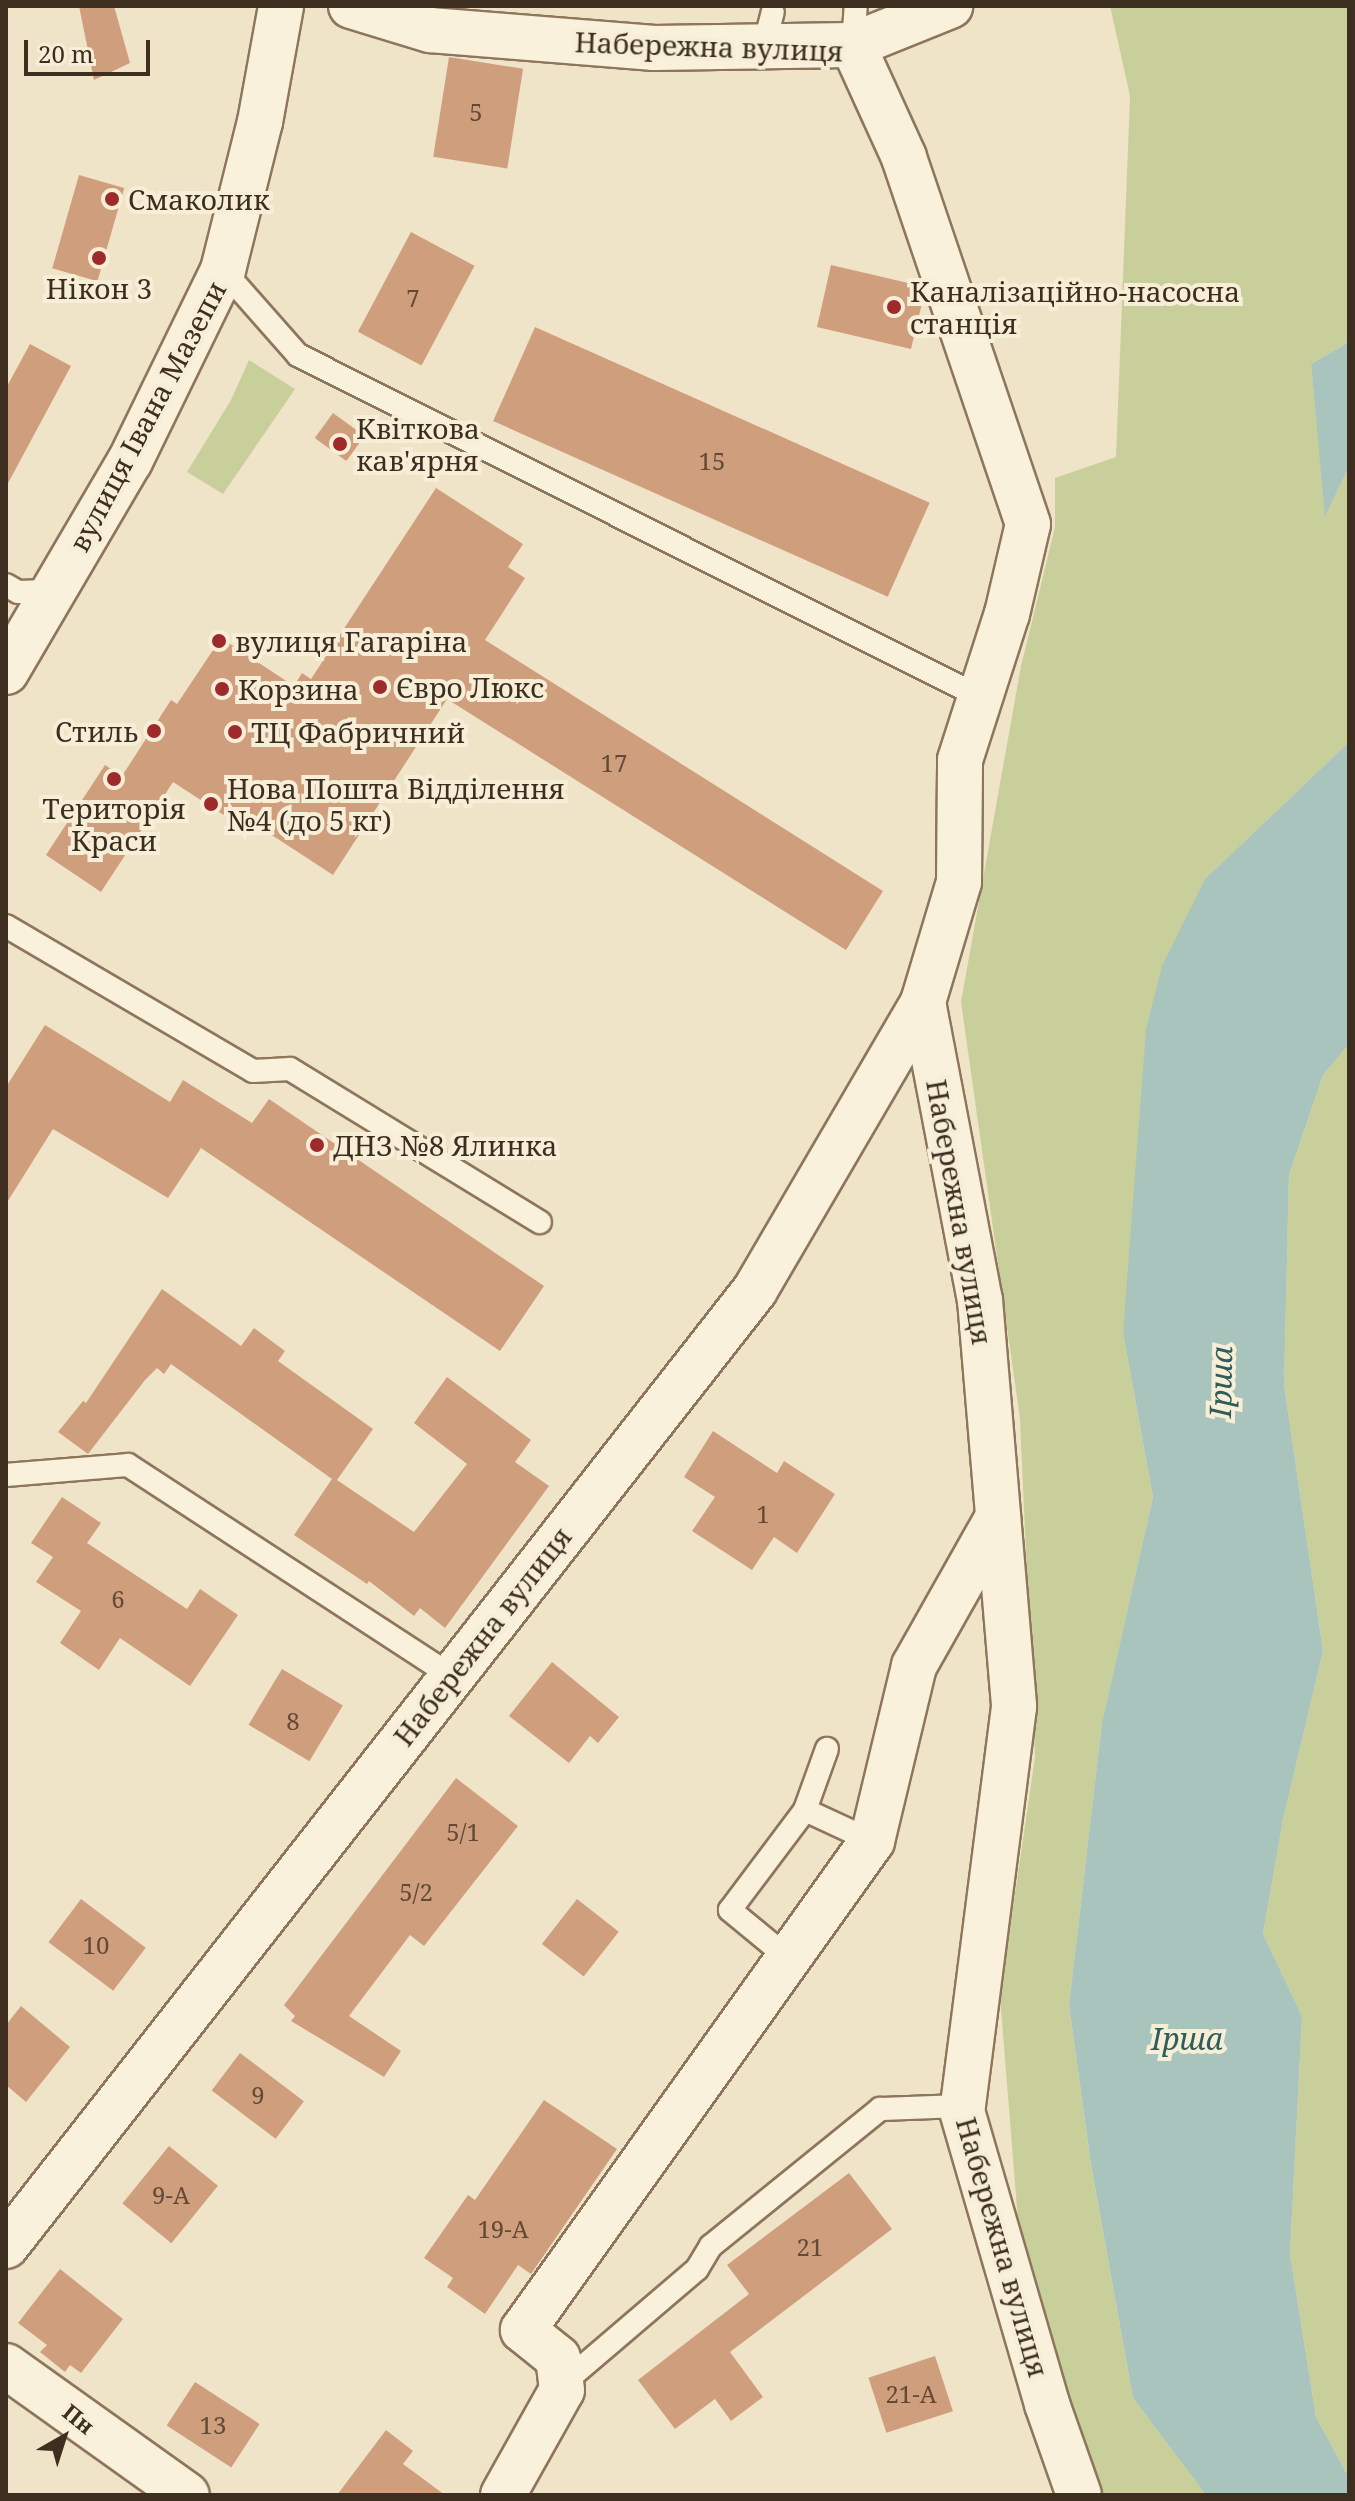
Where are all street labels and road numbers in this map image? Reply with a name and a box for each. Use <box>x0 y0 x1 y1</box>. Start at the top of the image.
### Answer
street label: Набережна вулиця <box>574 25 844 67</box>
street label: вулиця Івана Мазепи <box>61 275 233 557</box>
street label: Набережна вулиця <box>920 1077 1000 1347</box>
street label: Набережна вулиця <box>386 1520 578 1752</box>
street label: Набережна вулиця <box>950 2113 1056 2381</box>

